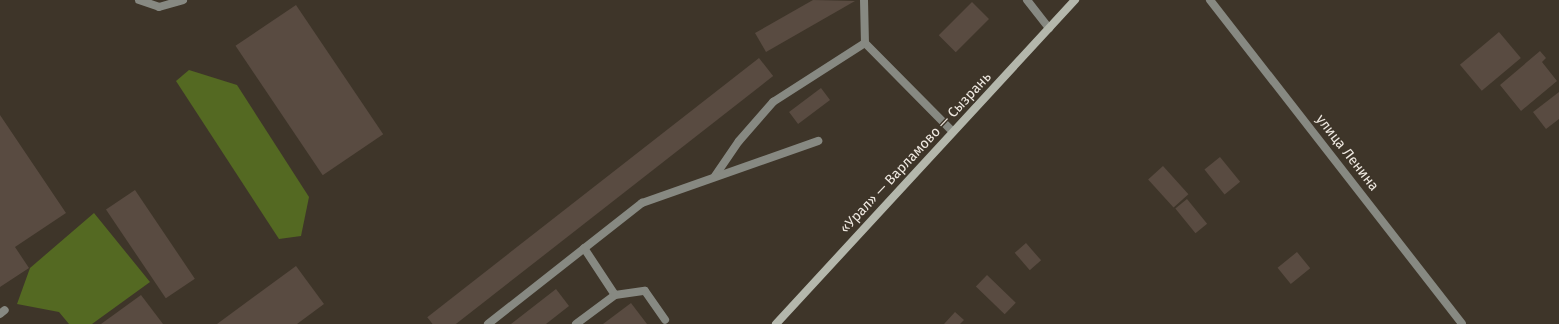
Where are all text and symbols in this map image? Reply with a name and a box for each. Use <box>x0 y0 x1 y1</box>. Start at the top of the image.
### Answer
street label: «Урал» — Варламово — Сызрань <box>837 69 995 237</box>
street label: улица Ленина <box>1312 112 1382 194</box>

